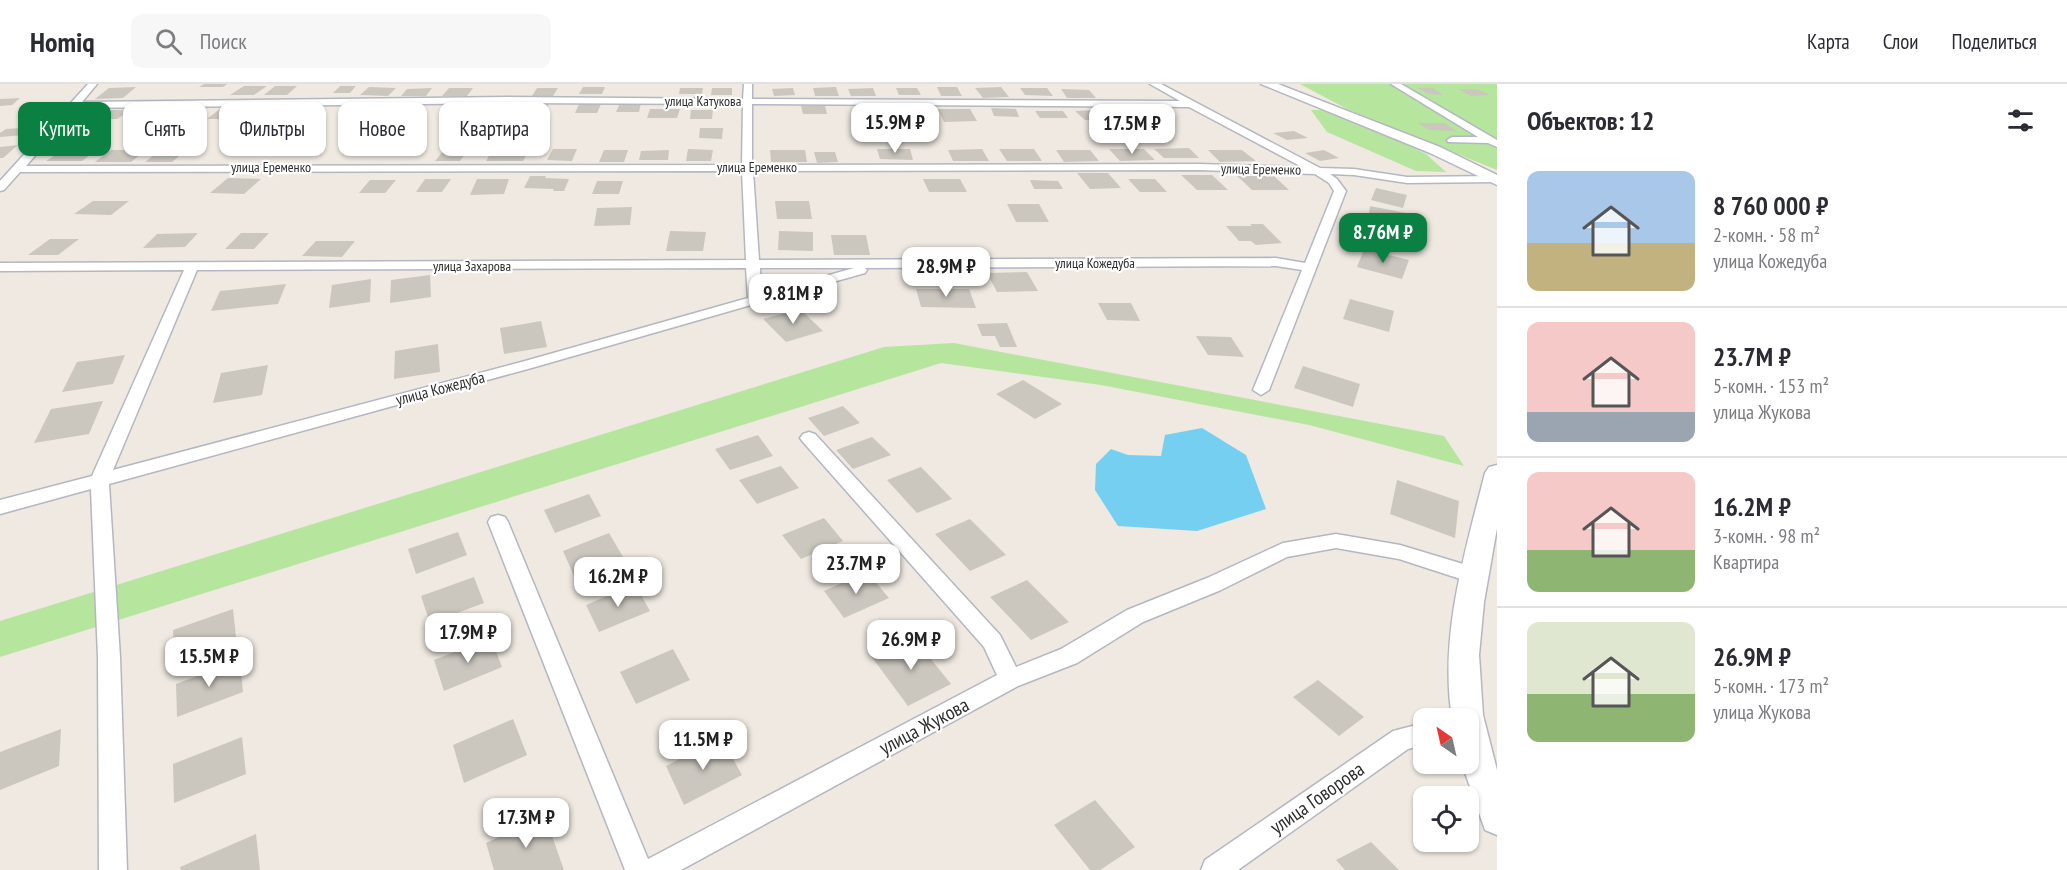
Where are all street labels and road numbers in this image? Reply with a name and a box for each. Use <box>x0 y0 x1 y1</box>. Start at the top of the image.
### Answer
street label: улица Катукова <box>665 92 741 110</box>
street label: улица Еременко <box>231 158 311 176</box>
street label: улица Еременко <box>717 158 797 176</box>
street label: улица Еременко <box>1221 159 1301 179</box>
street label: улица Кожедуба <box>1055 254 1135 272</box>
street label: улица Захарова <box>433 257 511 275</box>
street label: улица Кожедуба <box>393 367 487 409</box>
street label: улица Жукова <box>875 692 973 760</box>
street label: улица Говорова <box>1265 756 1369 840</box>

